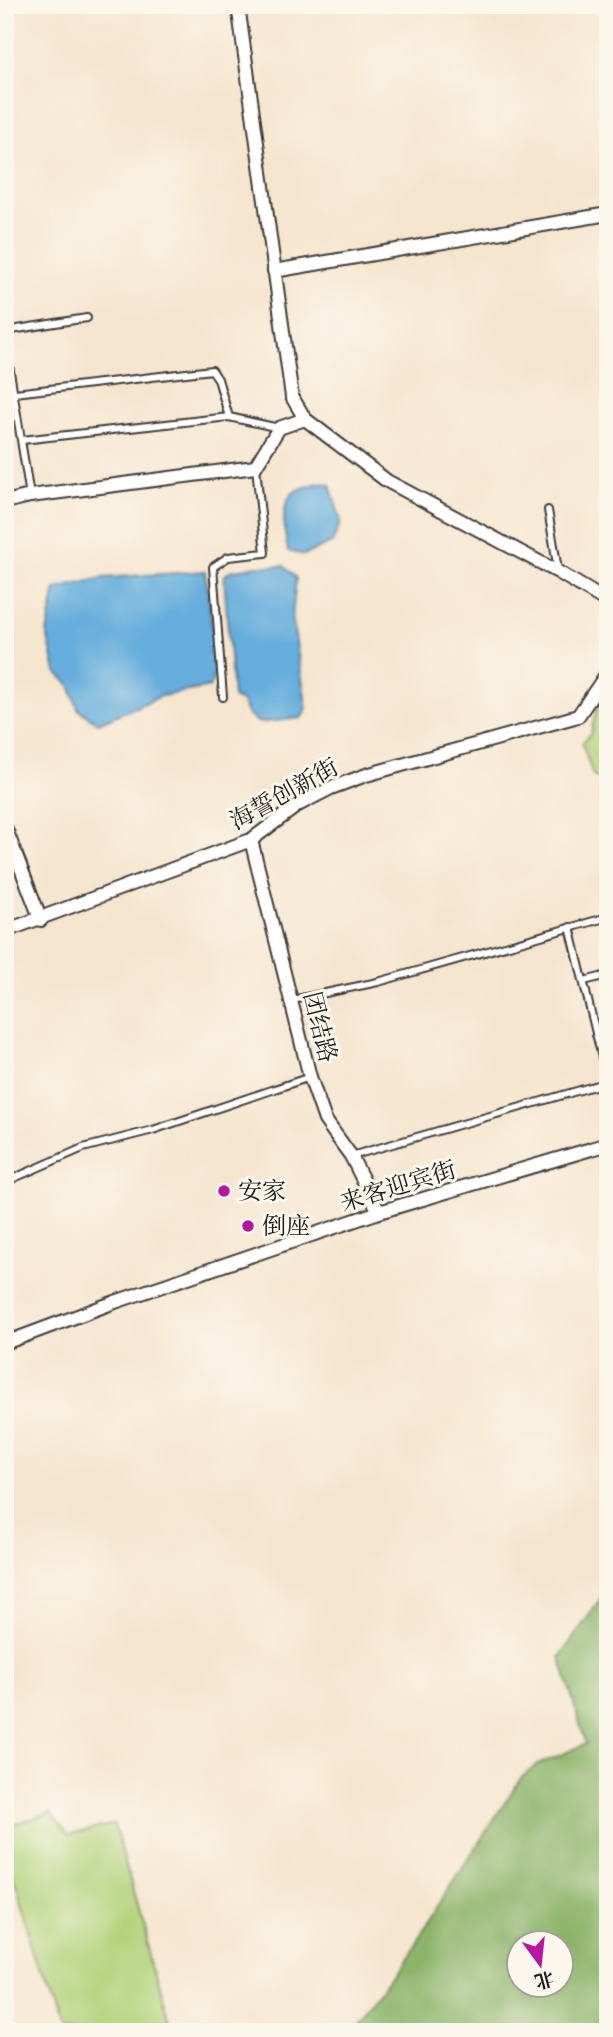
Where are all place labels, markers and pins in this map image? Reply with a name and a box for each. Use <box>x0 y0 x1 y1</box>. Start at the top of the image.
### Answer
place label: 安家 <box>238 1177 286 1208</box>
marker: 安家 <box>216 1183 232 1199</box>
place label: 倒座 <box>262 1212 310 1243</box>
marker: 倒座 <box>240 1218 256 1234</box>

